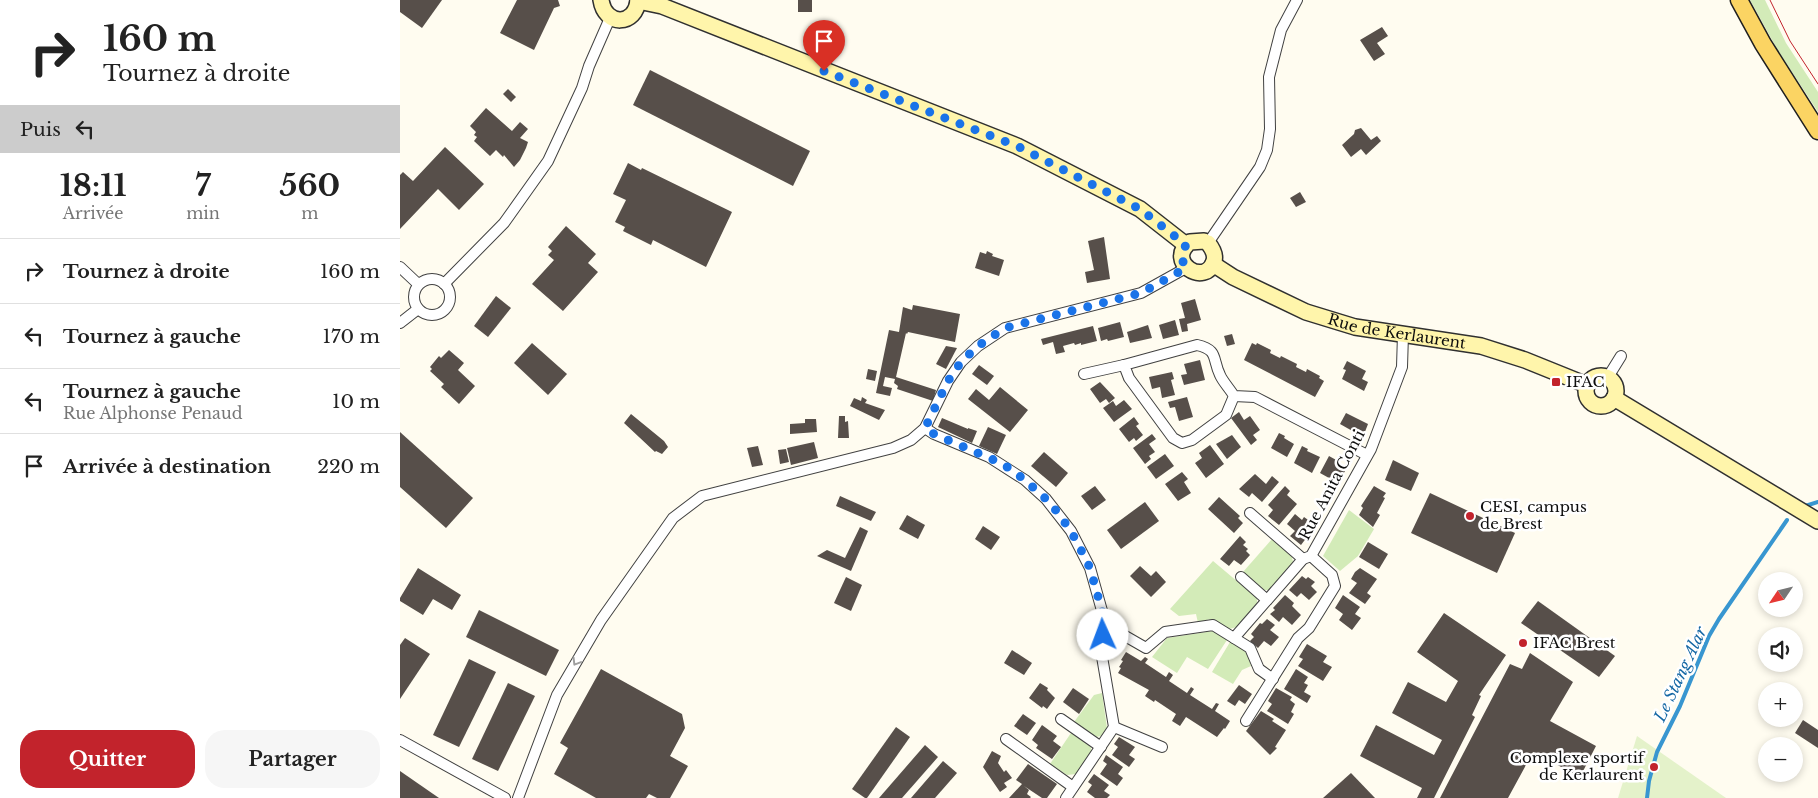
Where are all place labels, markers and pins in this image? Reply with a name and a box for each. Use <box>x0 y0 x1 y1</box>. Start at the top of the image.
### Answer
pin <box>803 20 845 71</box>
place label: IFAC <box>1566 372 1605 391</box>
marker: IFAC <box>1550 376 1562 388</box>
place label: CESI, campus de Brest <box>1480 497 1587 533</box>
marker: CESI, campus de Brest <box>1464 510 1476 522</box>
place label: IFAC Brest <box>1533 633 1616 652</box>
marker: IFAC Brest <box>1517 637 1529 649</box>
place label: Complexe sportif de Kerlaurent <box>1510 748 1646 784</box>
marker: Complexe sportif de Kerlaurent <box>1648 761 1660 773</box>

